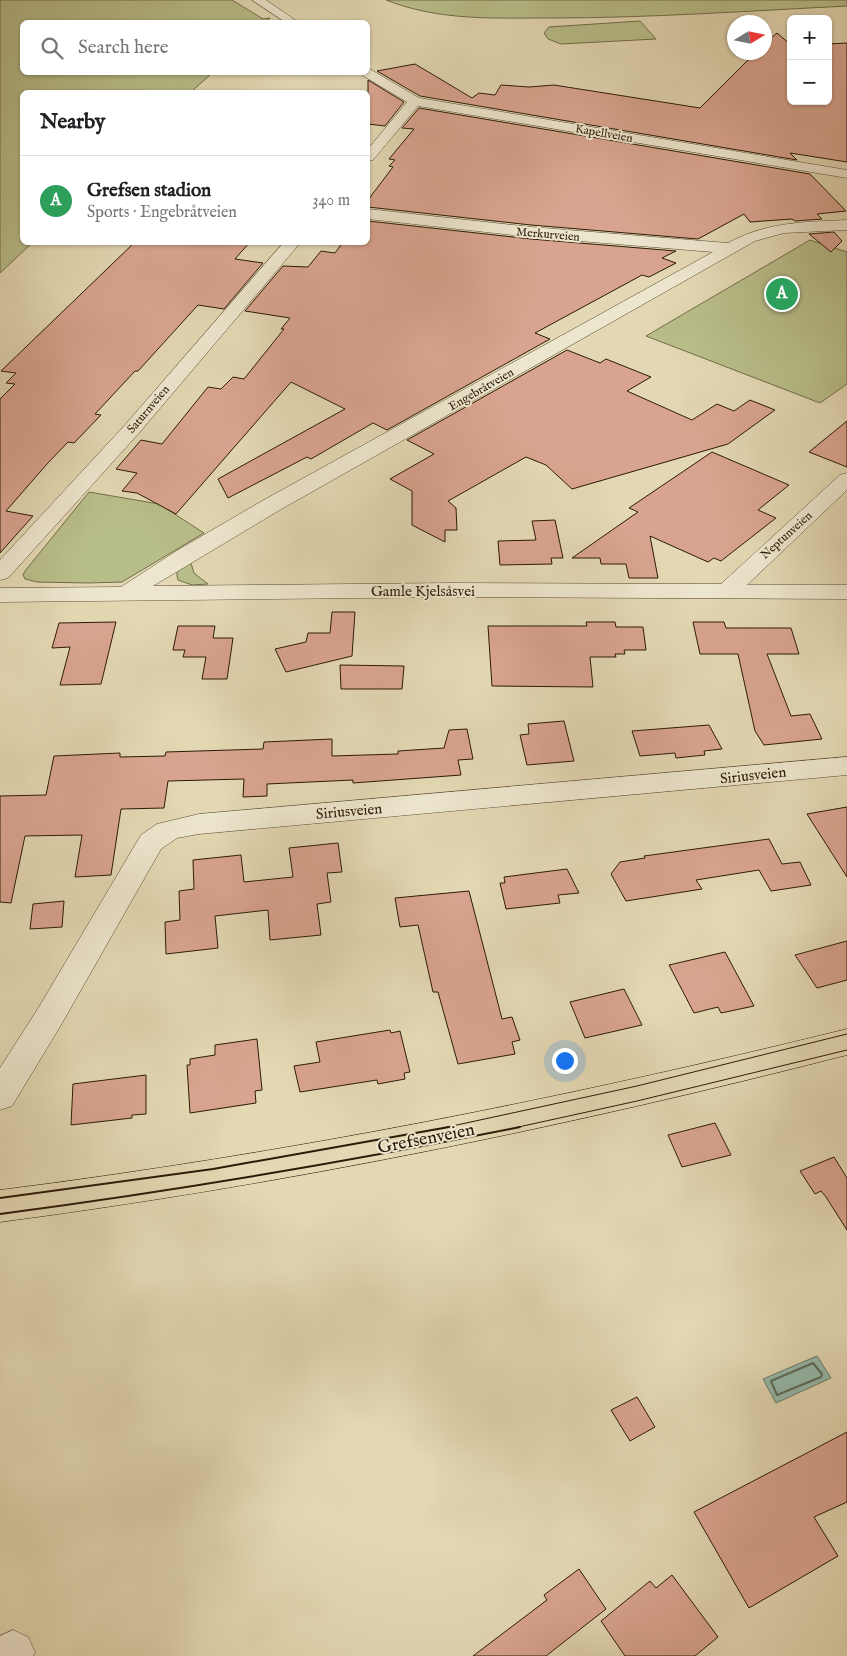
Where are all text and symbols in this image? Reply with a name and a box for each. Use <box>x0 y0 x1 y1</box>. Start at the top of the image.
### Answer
north arrow <box>727 15 772 60</box>
map controls <box>787 15 832 105</box>
button: + <box>787 15 832 60</box>
search box <box>20 20 370 75</box>
icon: search <box>38 34 66 62</box>
text: Search here <box>78 36 169 60</box>
button: − <box>787 60 832 105</box>
text: Nearby <box>40 109 105 136</box>
street label: Kapellveien <box>574 121 634 147</box>
text: Grefsen stadion <box>87 179 211 203</box>
text: A <box>51 191 61 211</box>
text: 340 m <box>312 191 350 211</box>
text: Sports · Engebråtveien <box>87 203 237 223</box>
street label: Merkurveien <box>515 224 581 245</box>
pin: A <box>766 275 798 313</box>
street label: Engebråtveien <box>446 364 517 414</box>
street label: Saturnveien <box>124 382 173 436</box>
street label: Neptunveien <box>757 508 816 563</box>
street label: Gamle Kjelsåsvei <box>371 582 475 601</box>
street label: Siriusveien <box>719 763 787 788</box>
street label: Siriusveien <box>315 799 383 824</box>
your location <box>552 1048 578 1074</box>
street label: Grefsenveien <box>376 1119 477 1160</box>

